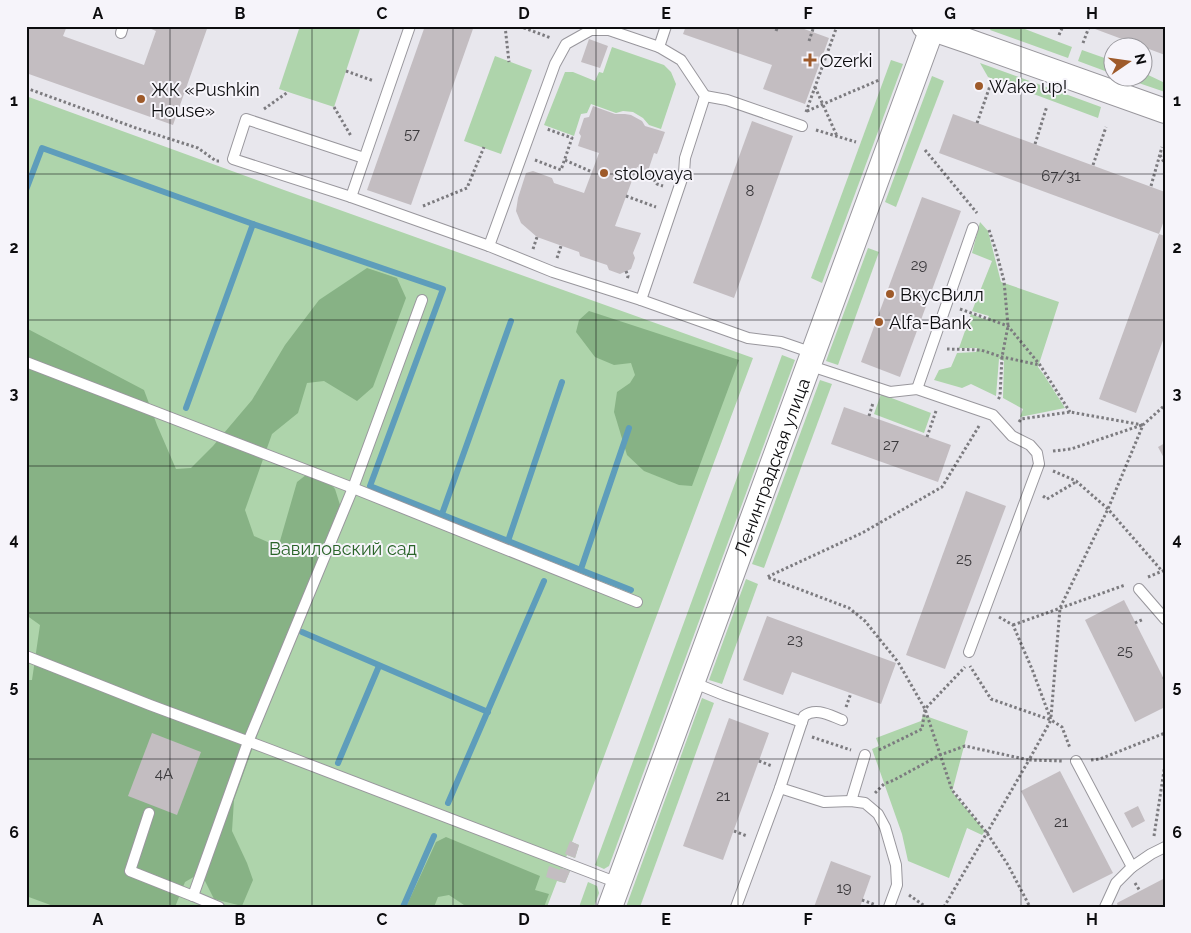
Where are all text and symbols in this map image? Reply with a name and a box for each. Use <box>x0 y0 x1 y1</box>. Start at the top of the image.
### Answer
text: A <box>93 4 104 23</box>
text: B <box>235 4 246 23</box>
text: C <box>377 4 388 23</box>
text: D <box>518 4 530 23</box>
text: E <box>661 4 671 23</box>
text: F <box>803 4 813 23</box>
text: G <box>944 4 956 23</box>
text: H <box>1086 4 1098 23</box>
north arrow <box>1104 38 1154 88</box>
place label: Ozerki <box>820 50 873 71</box>
text: N <box>1132 52 1150 66</box>
marker: Ozerki <box>804 54 816 66</box>
place label: Wake up! <box>989 76 1067 97</box>
place label: ЖК «Pushkin House» <box>151 79 260 121</box>
marker: Wake up! <box>973 80 985 92</box>
text: 1 <box>10 91 18 110</box>
text: 1 <box>1173 91 1181 110</box>
marker: ЖК «Pushkin House» <box>135 93 147 105</box>
house number: 57 <box>404 125 420 143</box>
place label: stolovaya <box>614 163 693 184</box>
marker: stolovaya <box>598 167 610 179</box>
house number: 67/31 <box>1041 167 1081 185</box>
house number: 8 <box>746 182 755 200</box>
text: 2 <box>9 238 19 257</box>
text: 2 <box>1172 238 1182 257</box>
house number: 29 <box>911 256 928 274</box>
place label: ВкусВилл <box>900 284 984 305</box>
marker: ВкусВилл <box>884 288 896 300</box>
place label: Alfa-Bank <box>889 312 972 333</box>
marker: Alfa-Bank <box>873 316 885 328</box>
street label: Ленинградская улица <box>729 375 814 558</box>
text: 3 <box>10 384 19 403</box>
text: 3 <box>1173 384 1182 403</box>
house number: 27 <box>883 436 899 454</box>
text: 4 <box>9 530 19 549</box>
text: 4 <box>1172 530 1182 549</box>
park label: Вавиловский сад <box>269 538 417 559</box>
house number: 25 <box>956 550 972 568</box>
house number: 23 <box>787 631 803 649</box>
house number: 25 <box>1117 642 1133 660</box>
text: 5 <box>10 677 19 696</box>
text: 5 <box>1173 677 1182 696</box>
house number: 4А <box>155 765 173 783</box>
house number: 21 <box>716 787 731 805</box>
house number: 21 <box>1054 813 1069 831</box>
text: 6 <box>9 823 19 842</box>
text: 6 <box>1172 823 1182 842</box>
house number: 19 <box>836 879 852 897</box>
text: A <box>93 910 104 929</box>
text: B <box>235 910 246 929</box>
text: C <box>377 910 388 929</box>
text: D <box>518 910 530 929</box>
text: E <box>661 910 671 929</box>
text: F <box>803 910 813 929</box>
text: G <box>944 910 956 929</box>
text: H <box>1086 910 1098 929</box>

